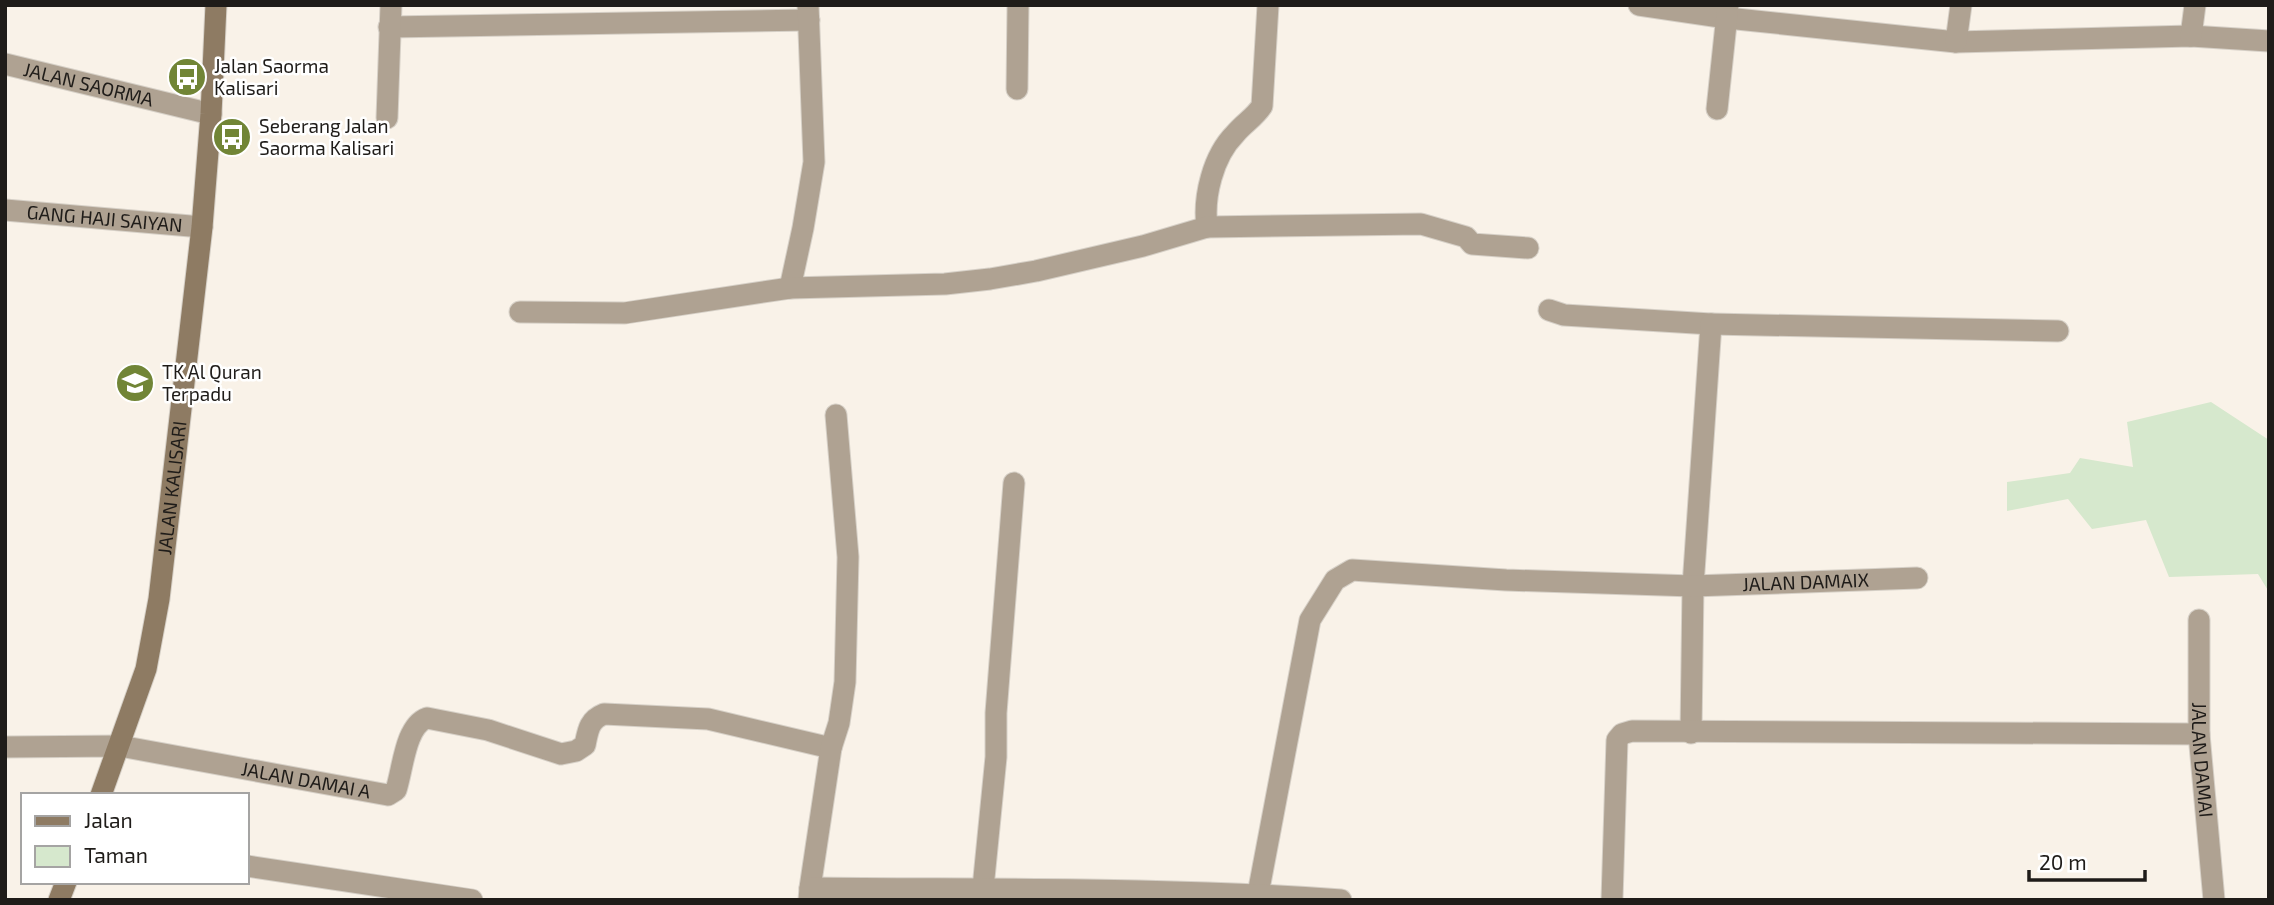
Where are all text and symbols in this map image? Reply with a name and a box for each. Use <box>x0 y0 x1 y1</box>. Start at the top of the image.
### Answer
place label: Jalan Saorma Kalisari <box>214 54 329 99</box>
bus stop icon: Jalan Saorma Kalisari <box>166 56 208 98</box>
street label: JALAN SAORMA <box>21 57 156 111</box>
place label: Seberang Jalan Saorma Kalisari <box>259 114 394 159</box>
bus stop icon: Seberang Jalan Saorma Kalisari <box>211 116 253 158</box>
street label: GANG HAJI SAIYAN <box>26 200 183 236</box>
place label: TK Al Quran Terpadu <box>162 360 262 405</box>
school or university icon: TK Al Quran Terpadu <box>114 362 156 404</box>
street label: JALAN KALISARI <box>152 419 191 556</box>
street label: JALAN DAMAIX <box>1742 568 1870 595</box>
street label: JALAN DAMAI <box>2188 702 2218 818</box>
street label: JALAN DAMAI A <box>239 756 373 803</box>
legend <box>21 793 248 884</box>
text: Jalan <box>84 807 133 832</box>
scale bar <box>2029 838 2144 882</box>
text: Taman <box>84 842 148 867</box>
text: 20 m <box>2039 849 2087 874</box>

